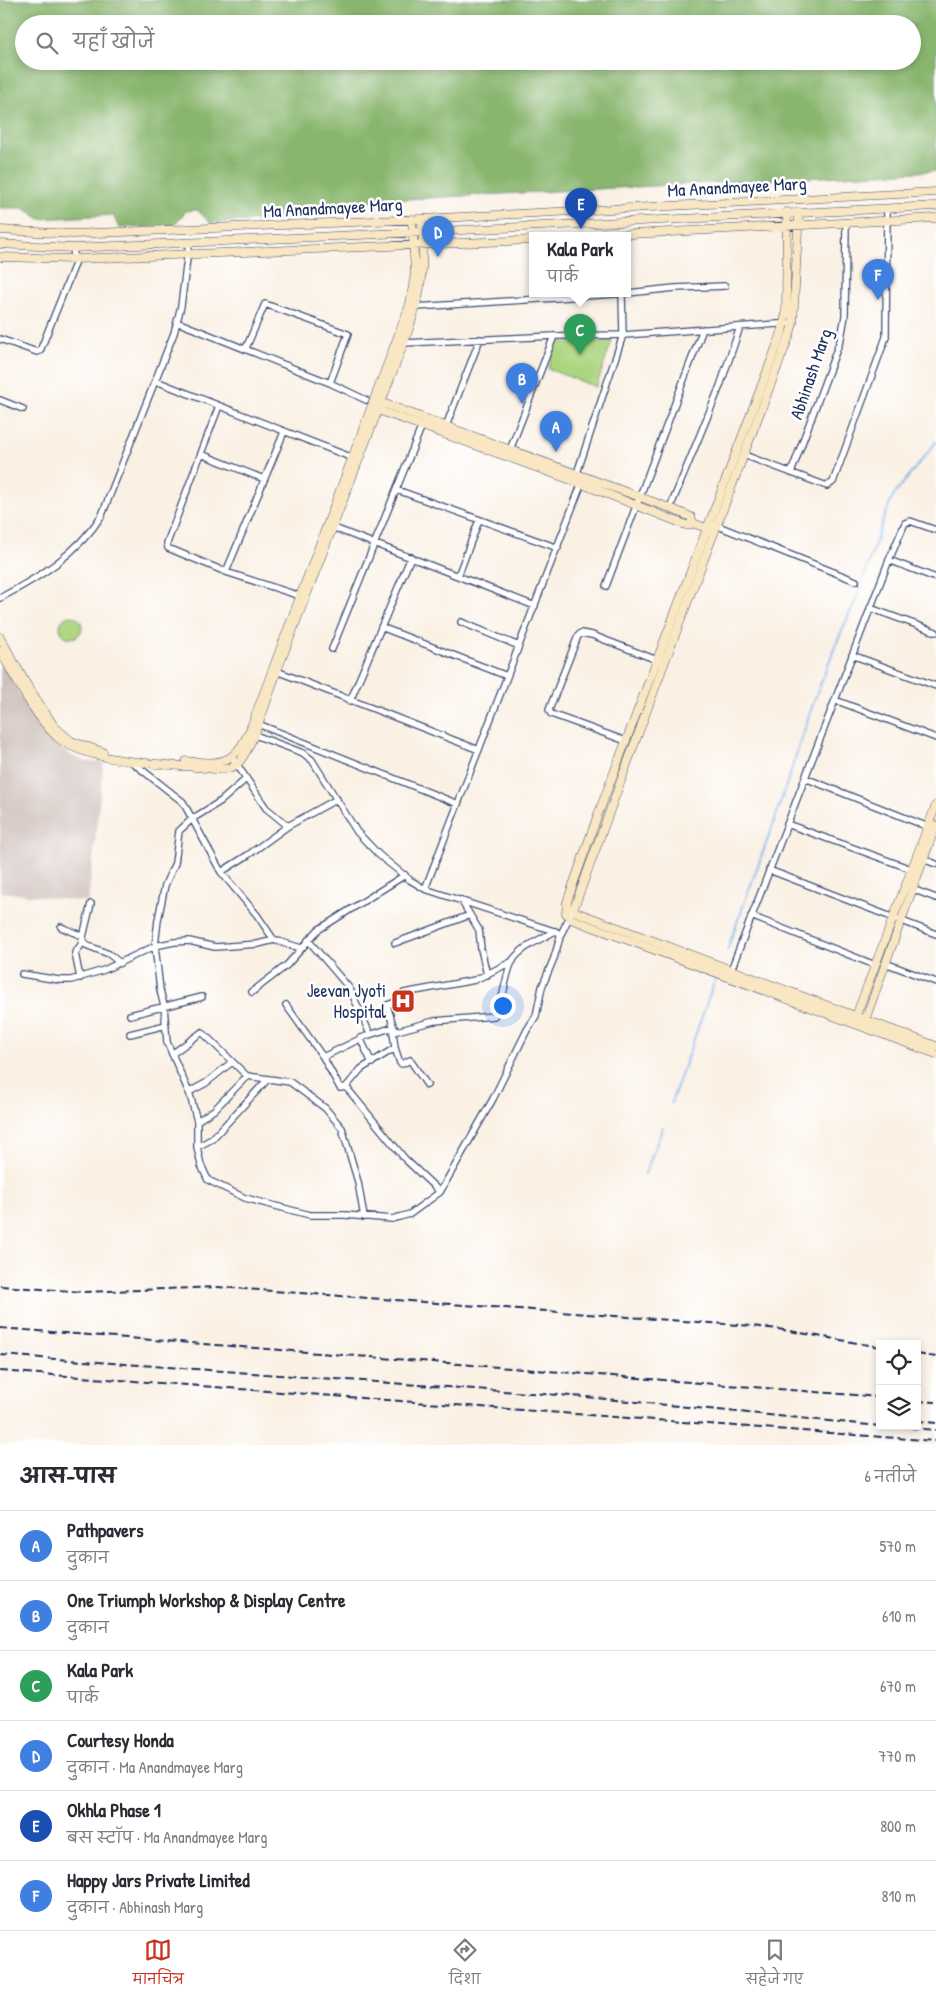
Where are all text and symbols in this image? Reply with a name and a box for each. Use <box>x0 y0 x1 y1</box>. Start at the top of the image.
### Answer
search box <box>15 15 921 70</box>
text: यहाँ खोजें <box>73 28 154 54</box>
icon: search <box>33 29 61 57</box>
street label: Ma Anandmayee Marg <box>667 170 807 203</box>
pin: E <box>565 188 597 229</box>
street label: Ma Anandmayee Marg <box>263 191 403 224</box>
pin: D <box>422 216 454 257</box>
popup <box>529 232 631 297</box>
text: Kala Park <box>547 236 613 262</box>
pin: F <box>862 259 894 300</box>
text: पार्क <box>547 265 578 287</box>
pin: C <box>564 314 596 355</box>
street label: Abhinash Marg <box>783 325 838 423</box>
pin: B <box>506 363 538 404</box>
pin: A <box>540 411 572 452</box>
place label: Jeevan Jyoti Hospital <box>307 978 386 1024</box>
hospital icon: Jeevan Jyoti Hospital <box>390 988 416 1014</box>
your location <box>490 993 516 1019</box>
map controls <box>876 1340 921 1430</box>
button: locate <box>876 1340 921 1385</box>
button: layers <box>876 1385 921 1430</box>
text: आस-पास <box>20 1461 116 1490</box>
text: 6 नतीजे <box>864 1465 916 1487</box>
text: Pathpavers <box>67 1517 143 1543</box>
text: A <box>32 1535 40 1557</box>
text: 570 m <box>880 1535 916 1557</box>
text: दुकान <box>67 1546 109 1568</box>
text: One Triumph Workshop & Display Centre <box>67 1587 346 1613</box>
text: B <box>32 1605 40 1627</box>
text: 610 m <box>882 1605 916 1627</box>
text: दुकान <box>67 1616 109 1638</box>
text: Kala Park <box>67 1657 133 1683</box>
text: C <box>32 1675 40 1697</box>
text: 670 m <box>880 1675 916 1697</box>
text: पार्क <box>67 1686 98 1708</box>
text: Courtesy Honda <box>67 1727 174 1753</box>
text: D <box>32 1745 40 1767</box>
text: 770 m <box>878 1745 916 1767</box>
text: दुकान · Ma Anandmayee Marg <box>67 1756 243 1778</box>
text: Okhla Phase 1 <box>67 1797 161 1823</box>
text: E <box>32 1815 40 1837</box>
text: 800 m <box>880 1815 916 1837</box>
text: बस स्टॉप · Ma Anandmayee Marg <box>67 1826 267 1848</box>
text: Happy Jars Private Limited <box>67 1867 250 1893</box>
text: F <box>33 1885 39 1907</box>
text: 810 m <box>882 1885 916 1907</box>
text: दुकान · Abhinash Marg <box>67 1896 203 1918</box>
tab: मानचित्र <box>133 1936 184 1995</box>
tab: दिशा <box>449 1936 481 1995</box>
tab: सहेजे गए <box>746 1936 803 1995</box>

